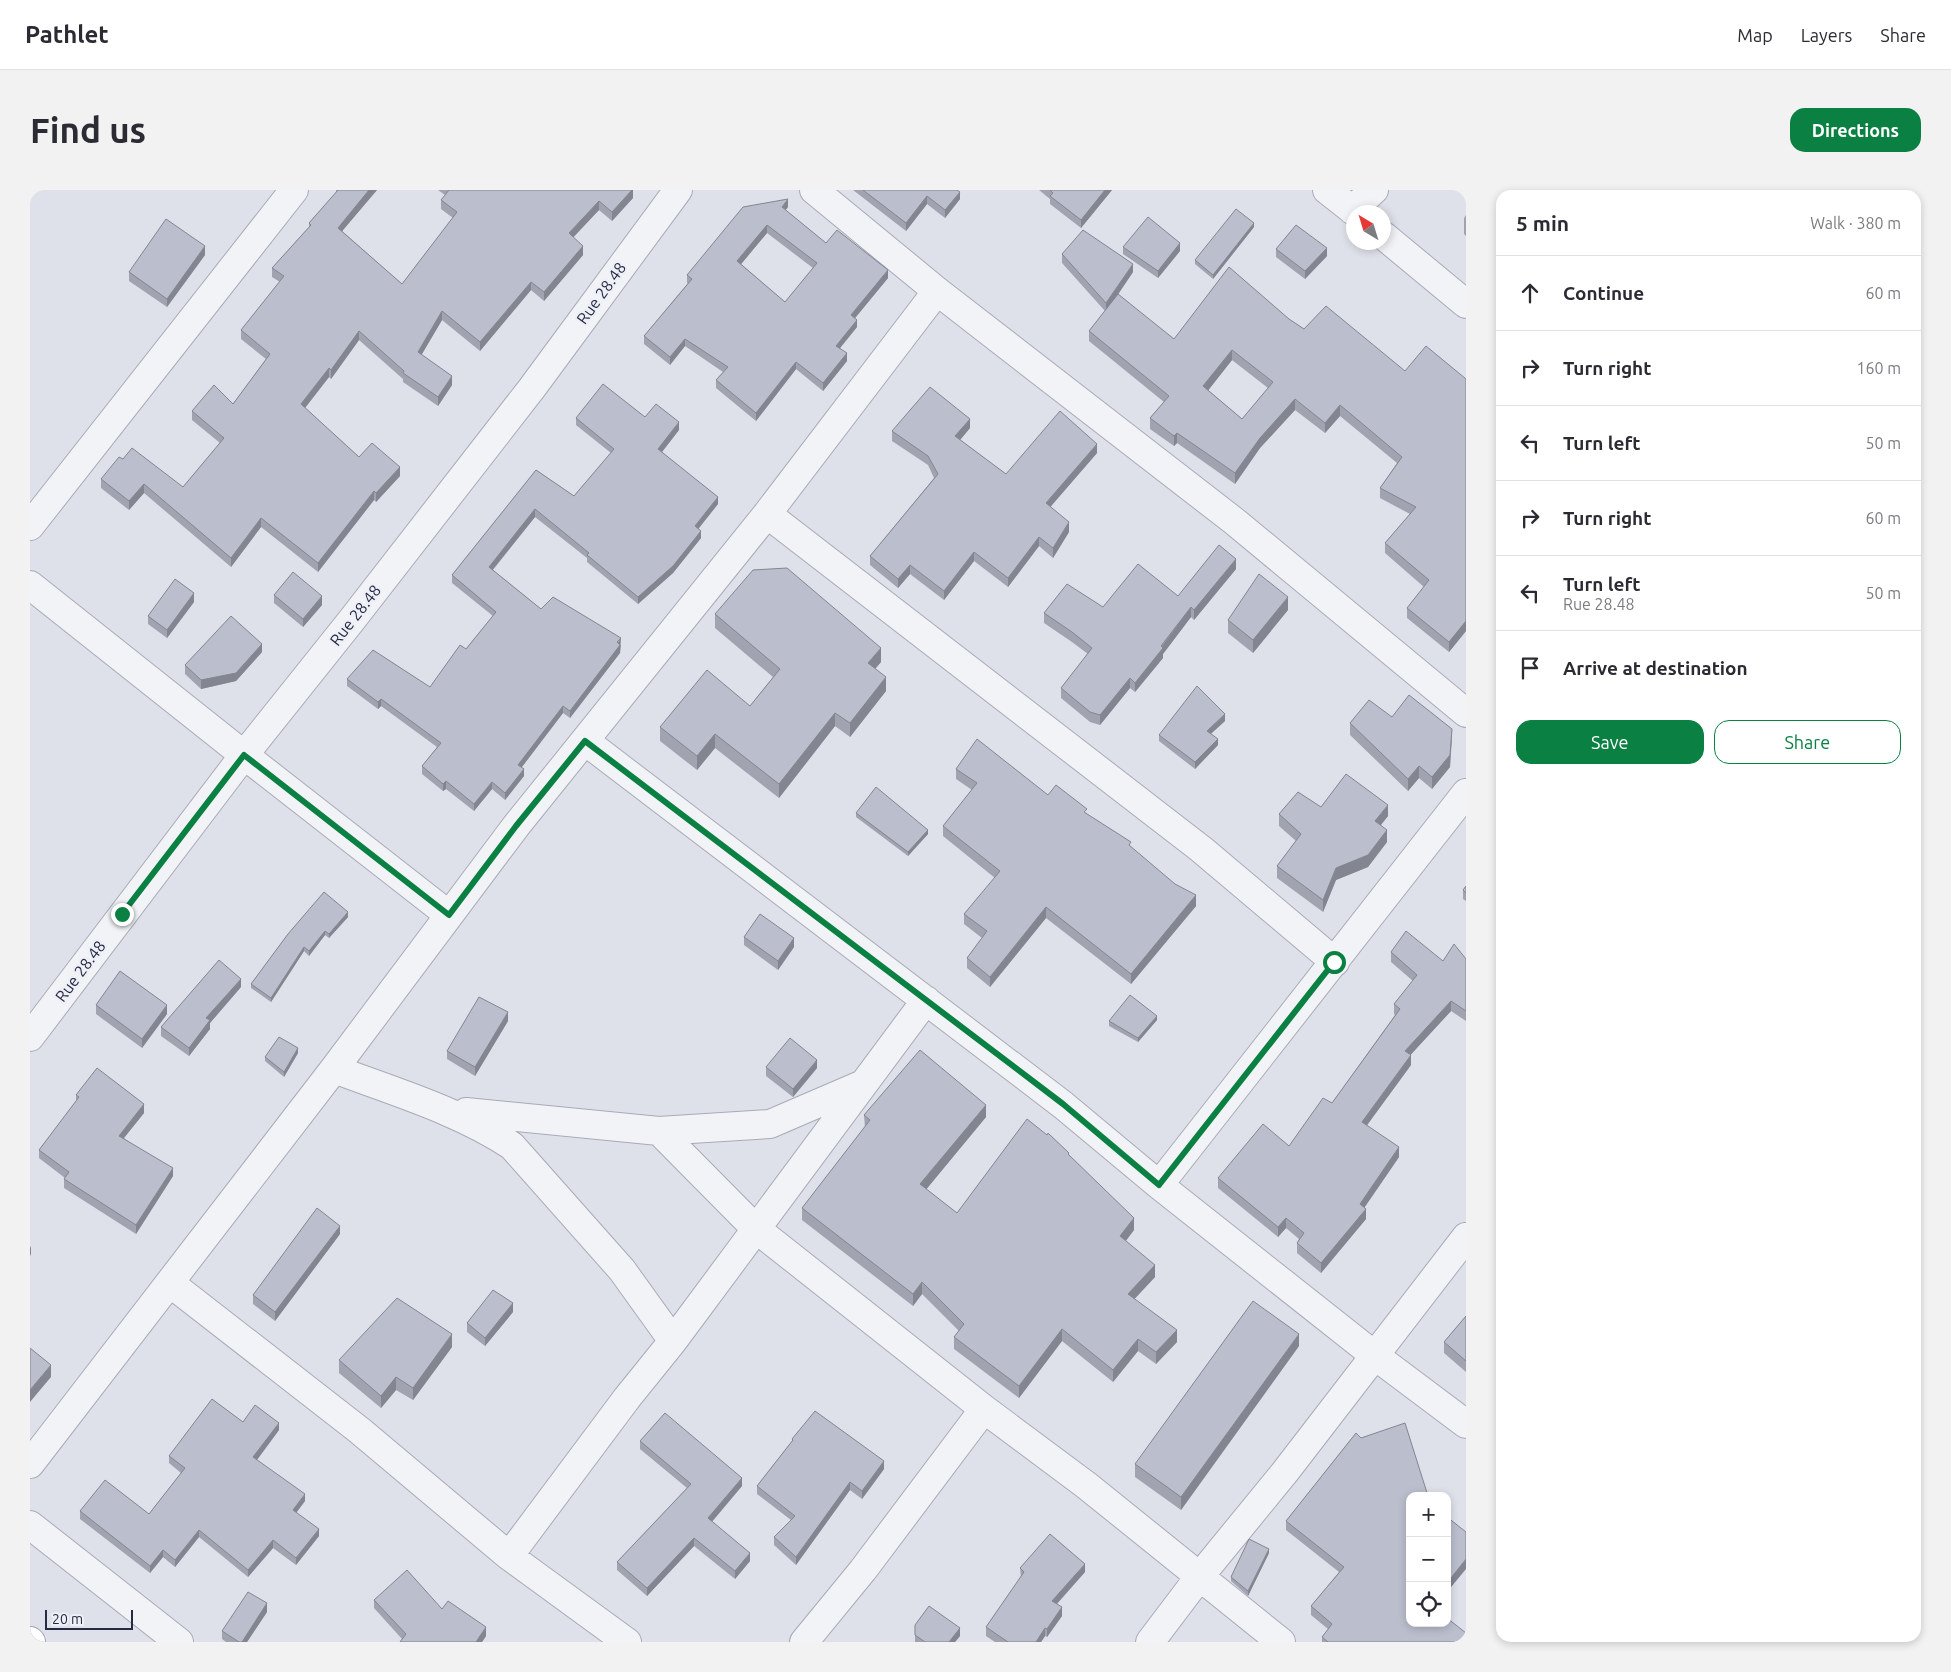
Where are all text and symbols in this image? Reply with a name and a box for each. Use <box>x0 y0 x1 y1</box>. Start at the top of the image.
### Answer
text: Pathlet <box>25 21 109 48</box>
text: Map <box>1737 25 1773 45</box>
text: Layers <box>1801 25 1852 45</box>
text: Share <box>1880 25 1926 45</box>
button: Directions <box>1790 108 1921 152</box>
text: Find us <box>30 110 146 150</box>
north arrow <box>1346 205 1391 250</box>
text: 5 min <box>1516 211 1569 235</box>
text: Walk · 380 m <box>1810 214 1901 232</box>
street label: Rue 28.48 <box>573 259 629 327</box>
icon: ahead <box>1516 279 1544 307</box>
text: Continue <box>1563 282 1644 304</box>
text: 60 m <box>1865 284 1901 302</box>
icon: right <box>1516 354 1544 382</box>
text: Turn right <box>1563 357 1651 379</box>
text: 160 m <box>1856 359 1901 377</box>
icon: left <box>1516 429 1544 457</box>
text: Turn left <box>1563 432 1641 454</box>
text: 50 m <box>1865 434 1901 452</box>
icon: right <box>1516 504 1544 532</box>
text: Turn right <box>1563 507 1651 529</box>
text: 60 m <box>1865 509 1901 527</box>
text: Turn left <box>1563 573 1641 595</box>
icon: left <box>1516 579 1544 607</box>
street label: Rue 28.48 <box>326 581 384 649</box>
text: 50 m <box>1865 584 1901 602</box>
text: Rue 28.48 <box>1563 595 1635 613</box>
icon: arrive <box>1516 654 1544 682</box>
text: Arrive at destination <box>1563 657 1748 679</box>
button: Save <box>1516 720 1704 764</box>
button: Share <box>1714 720 1901 764</box>
route end <box>111 903 134 926</box>
street label: Rue 28.48 <box>51 937 109 1005</box>
route start <box>1323 951 1346 974</box>
map controls <box>1406 1492 1451 1627</box>
button: + <box>1406 1492 1451 1537</box>
button: − <box>1406 1537 1451 1582</box>
button: locate <box>1406 1582 1451 1627</box>
scale bar <box>45 1607 132 1630</box>
text: 20 m <box>52 1611 83 1627</box>

